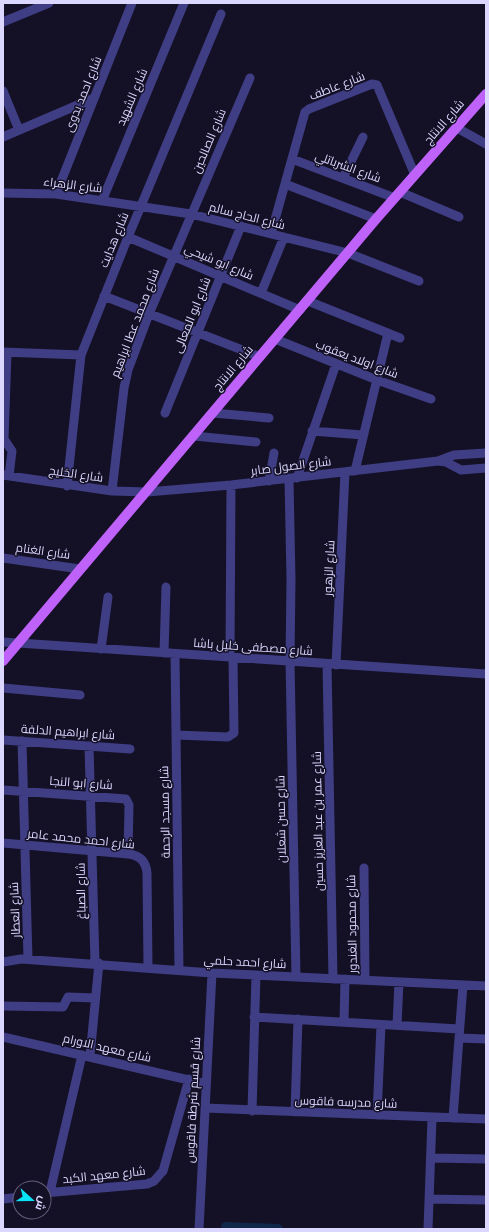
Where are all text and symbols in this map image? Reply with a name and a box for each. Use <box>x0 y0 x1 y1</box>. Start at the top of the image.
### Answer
street label: شارع احمد بدوى <box>61 54 106 134</box>
street label: شارع الشهيد <box>114 66 151 128</box>
street label: شارع عاطف <box>307 69 367 104</box>
street label: شارع الانتاج <box>421 97 468 148</box>
street label: شارع الصالحين <box>189 106 230 176</box>
street label: شارع الشرباتلي <box>312 149 383 188</box>
street label: شارع الزهراء <box>43 174 103 197</box>
street label: شارع الحاج سالم <box>207 200 287 233</box>
street label: شارع هدايت <box>97 210 132 270</box>
street label: شارع ابو شيحي <box>181 241 256 286</box>
street label: شارع محمد عطا ابراهيم <box>108 267 163 380</box>
street label: شارع ابو المعالى <box>170 275 215 355</box>
street label: شارع اولاد يعقوب <box>313 337 400 382</box>
street label: شارع الانتاج <box>210 343 257 394</box>
street label: شارع الصول صابر <box>249 454 332 479</box>
street label: شارع الخليج <box>48 463 104 486</box>
street label: شارع الغنام <box>15 540 71 563</box>
street label: شارع الزهور <box>320 540 338 597</box>
street label: شارع مصطفى خليل باشا <box>193 636 313 659</box>
street label: شارع ابراهيم الدلفة <box>20 722 116 743</box>
street label: شارع عمر بن عبد العزيز حسين <box>310 751 327 891</box>
street label: شارع مسجد الرحمة <box>157 765 174 858</box>
street label: شارع ابو النجا <box>49 774 113 793</box>
street label: شارع حسن شعلان <box>273 775 290 863</box>
street label: شارع احمد محمد عامر <box>25 826 135 853</box>
street label: شارع الصباغ <box>74 862 89 919</box>
street label: شارع محمود الغندور <box>344 874 361 974</box>
street label: شارع العطار <box>7 882 24 939</box>
street label: شارع احمد حلمي <box>203 953 287 974</box>
street label: شارع معهد الاورام <box>61 1031 153 1066</box>
street label: شارع قسم شرطة فاقوس <box>183 1036 204 1164</box>
street label: شارع مدرسه فاقوس <box>294 1093 398 1112</box>
street label: شارع معهد الكبد <box>62 1164 146 1187</box>
north arrow <box>12 1180 52 1220</box>
text: ش <box>32 1194 49 1212</box>

